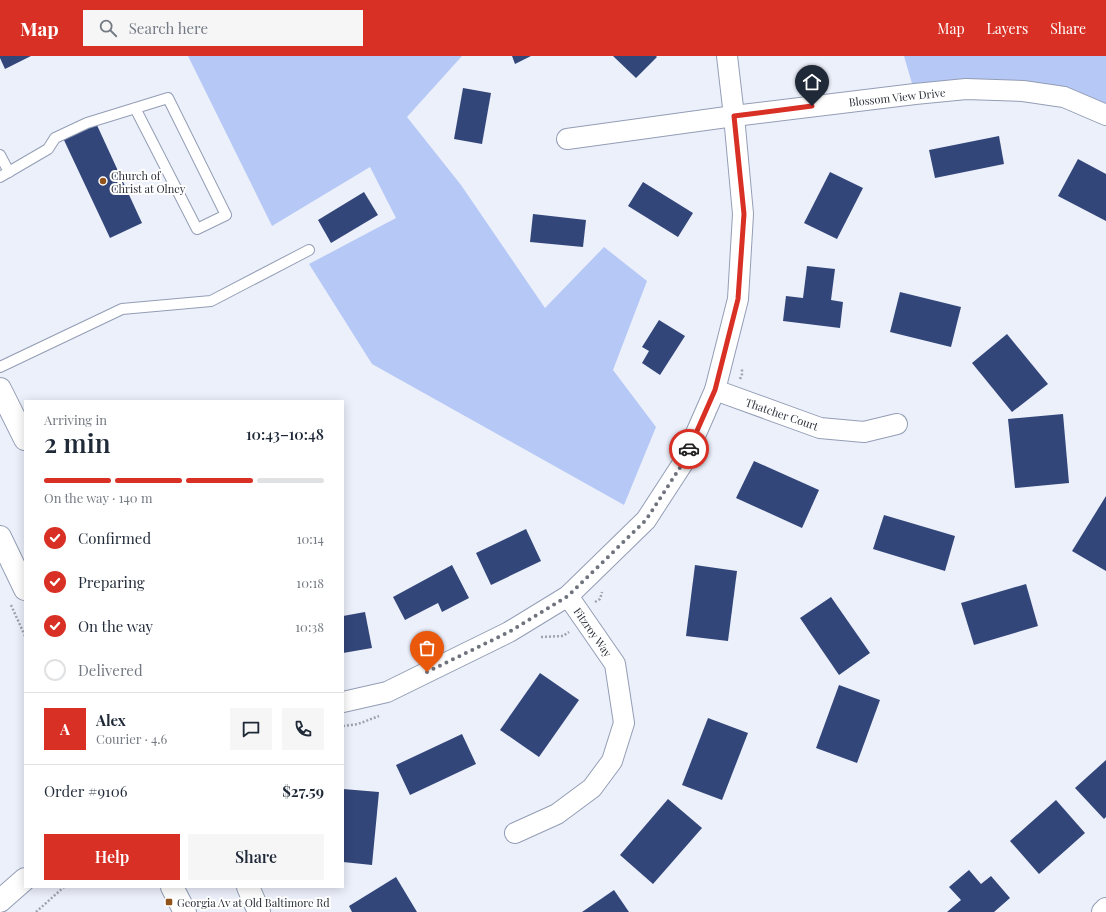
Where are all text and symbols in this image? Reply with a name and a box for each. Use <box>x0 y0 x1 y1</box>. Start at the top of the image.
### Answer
search box <box>83 10 363 46</box>
text: Map <box>20 15 59 41</box>
icon: search <box>97 17 119 39</box>
text: Search here <box>129 18 208 38</box>
text: Map <box>937 19 965 38</box>
text: Layers <box>987 19 1028 38</box>
text: Share <box>1050 19 1086 38</box>
pin <box>795 65 829 106</box>
icon: home <box>801 71 823 93</box>
street label: Blossom View Drive <box>848 84 946 110</box>
place label: Church of Christ at Olney <box>111 168 186 196</box>
marker: Church of Christ at Olney <box>98 176 108 186</box>
street label: Thatcher Court <box>744 395 821 434</box>
text: Arriving in <box>44 411 107 428</box>
text: 10:43–10:48 <box>246 424 324 444</box>
text: 2 min <box>44 425 110 460</box>
courier <box>669 429 709 469</box>
icon: car <box>678 438 700 460</box>
text: On the way · 140 m <box>44 489 152 506</box>
icon: check <box>44 527 66 549</box>
text: Confirmed <box>78 528 151 548</box>
text: 10:14 <box>297 530 324 547</box>
icon: check <box>44 571 66 593</box>
text: Preparing <box>78 572 145 592</box>
text: 10:18 <box>296 574 324 591</box>
street label: Fitzroy Way <box>570 604 616 660</box>
icon: check <box>44 615 66 637</box>
text: On the way <box>78 616 153 636</box>
text: 10:38 <box>295 618 324 635</box>
pin <box>410 631 444 672</box>
icon: bag <box>416 637 438 659</box>
text: Delivered <box>78 660 143 680</box>
button: chat <box>230 708 272 750</box>
button: phone <box>282 708 324 750</box>
text: Alex <box>96 710 126 730</box>
text: A <box>60 719 70 739</box>
text: Courier · 4.6 <box>96 730 167 747</box>
text: Order #9106 <box>44 781 127 801</box>
text: $27.59 <box>282 781 324 801</box>
button: Help <box>44 834 180 880</box>
button: Share <box>188 834 324 880</box>
place label: Georgia Av at Old Baltimore Rd <box>177 895 330 910</box>
marker: Georgia Av at Old Baltimore Rd <box>164 897 174 907</box>

